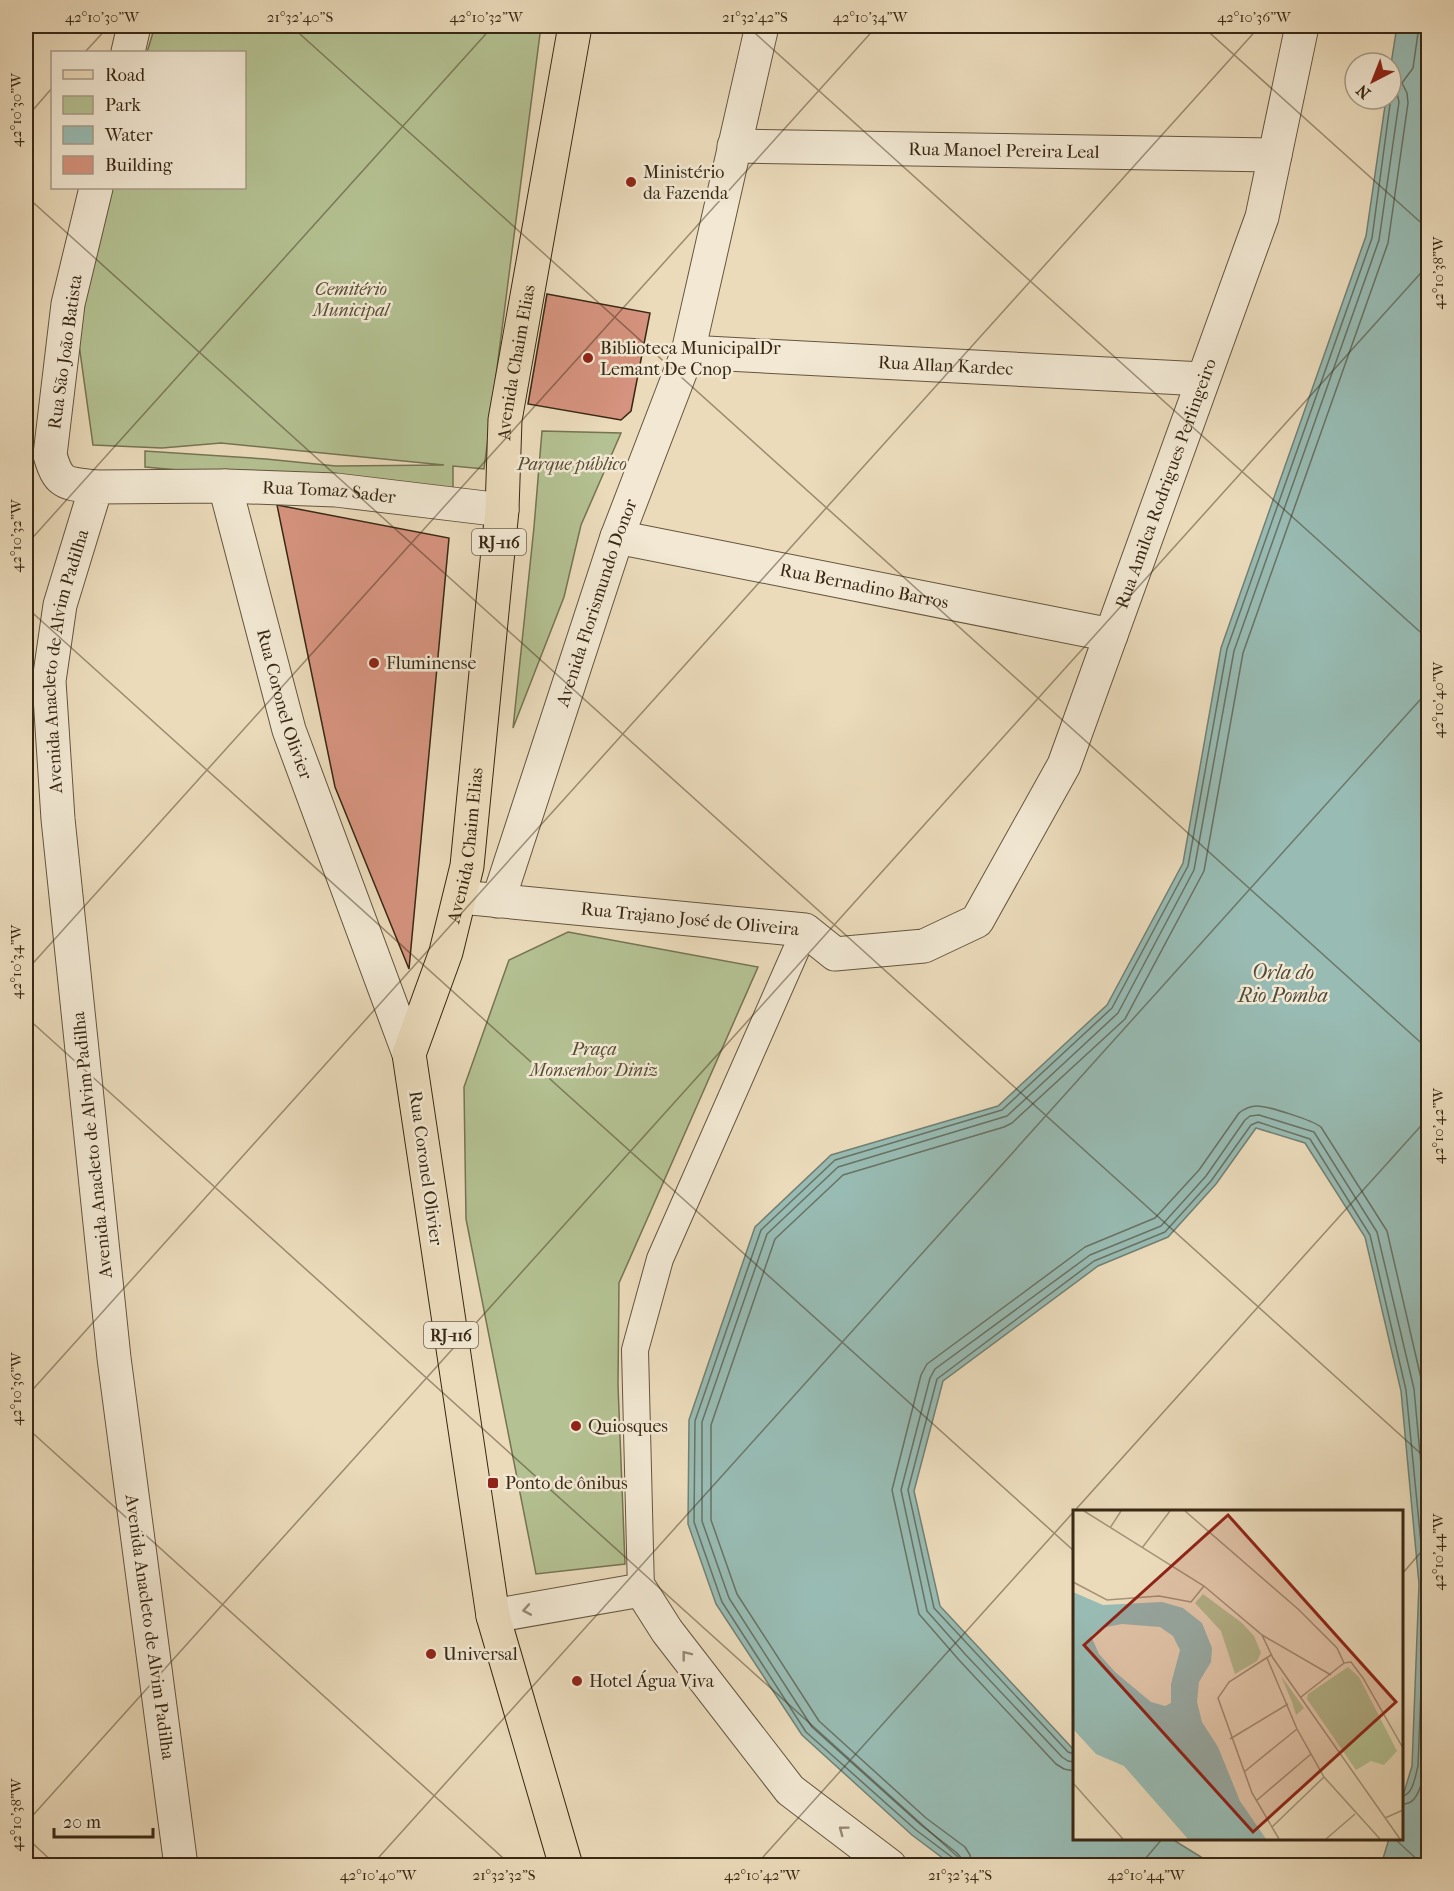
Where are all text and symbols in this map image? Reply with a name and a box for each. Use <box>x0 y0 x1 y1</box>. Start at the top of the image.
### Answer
text: 42°10'30"W <box>65 8 140 26</box>
text: 21°32'40"S <box>267 8 333 26</box>
text: 42°10'32"W <box>449 8 524 26</box>
text: 21°32'42"S <box>722 8 788 26</box>
text: 42°10'34"W <box>833 8 908 26</box>
text: 42°10'36"W <box>1217 8 1292 26</box>
legend <box>51 51 246 189</box>
north arrow <box>1343 51 1403 111</box>
text: Road <box>105 65 145 86</box>
text: 42°10'30"W <box>7 72 25 147</box>
text: N <box>1352 80 1374 103</box>
text: Park <box>105 95 142 116</box>
text: Water <box>104 125 153 146</box>
street label: Rua Manoel Pereira Leal <box>908 139 1100 163</box>
text: Building <box>105 155 173 176</box>
place label: Ministério da Fazenda <box>643 162 729 204</box>
marker: Ministério da Fazenda <box>624 175 638 189</box>
text: 42°10'38"W <box>1429 235 1447 310</box>
street label: Rua São João Batista <box>44 273 87 431</box>
park label: Cemitério Municipal <box>311 279 392 321</box>
street label: Avenida Chaim Elias <box>494 283 540 442</box>
place label: Biblioteca MunicipalDr Lemant De Cnop <box>600 338 781 380</box>
marker: Biblioteca MunicipalDr Lemant De Cnop <box>581 351 595 365</box>
street label: Rua Allan Kardec <box>878 352 1014 380</box>
street label: Rua Amilca Rodrigues Perlingeiro <box>1111 356 1221 612</box>
park label: Parque público <box>516 454 627 475</box>
street label: Rua Tomaz Sader <box>262 477 397 508</box>
street label: Avenida Florismundo Donor <box>552 496 642 710</box>
text: 42°10'32"W <box>7 498 25 573</box>
street label: Avenida Anacleto de Alvim Padilha <box>39 526 94 795</box>
road number: RJ-116 <box>472 529 526 555</box>
street label: Rua Bernadino Barros <box>778 560 951 614</box>
street label: Rua Coronel Olivier <box>252 627 316 783</box>
place label: Fluminense <box>386 653 477 674</box>
marker: Fluminense <box>367 656 381 670</box>
text: 42°10'40"W <box>1429 660 1447 738</box>
street label: Avenida Chaim Elias <box>443 766 488 926</box>
street label: Rua Trajano José de Oliveira <box>580 899 801 940</box>
text: 42°10'34"W <box>7 924 25 999</box>
water label: Orla do Rio Pomba <box>1236 961 1328 1007</box>
street label: Avenida Anacleto de Alvim Padilha <box>68 1010 117 1280</box>
park label: Praça Monsenhor Diniz <box>528 1039 658 1081</box>
text: 42°10'42"W <box>1429 1087 1447 1164</box>
street label: Rua Coronel Olivier <box>404 1089 447 1247</box>
road number: RJ-116 <box>424 1322 478 1348</box>
text: 42°10'36"W <box>7 1351 25 1426</box>
place label: Quiosques <box>588 1416 668 1437</box>
marker: Quiosques <box>569 1419 583 1433</box>
place label: Ponto de ônibus <box>505 1473 628 1494</box>
marker: Ponto de ônibus <box>486 1476 500 1490</box>
street label: Avenida Anacleto de Alvim Padilha <box>120 1492 179 1762</box>
inset map <box>1073 1510 1403 1840</box>
text: 42°10'44"W <box>1429 1512 1447 1591</box>
one-way arrow <box>522 1603 532 1616</box>
place label: Universal <box>443 1644 518 1665</box>
marker: Universal <box>424 1647 438 1661</box>
one-way arrow <box>682 1651 693 1662</box>
place label: Hotel Água Viva <box>589 1670 715 1692</box>
marker: Hotel Água Viva <box>570 1674 584 1688</box>
text: 42°10'38"W <box>7 1777 25 1852</box>
scale bar <box>54 1801 153 1839</box>
text: 20 m <box>63 1812 101 1833</box>
one-way arrow <box>839 1827 850 1838</box>
text: 42°10'40"W <box>340 1866 418 1884</box>
text: 21°32'32"S <box>472 1866 536 1884</box>
text: 42°10'42"W <box>724 1866 801 1884</box>
text: 21°32'34"S <box>928 1866 992 1884</box>
text: 42°10'44"W <box>1107 1866 1186 1884</box>

